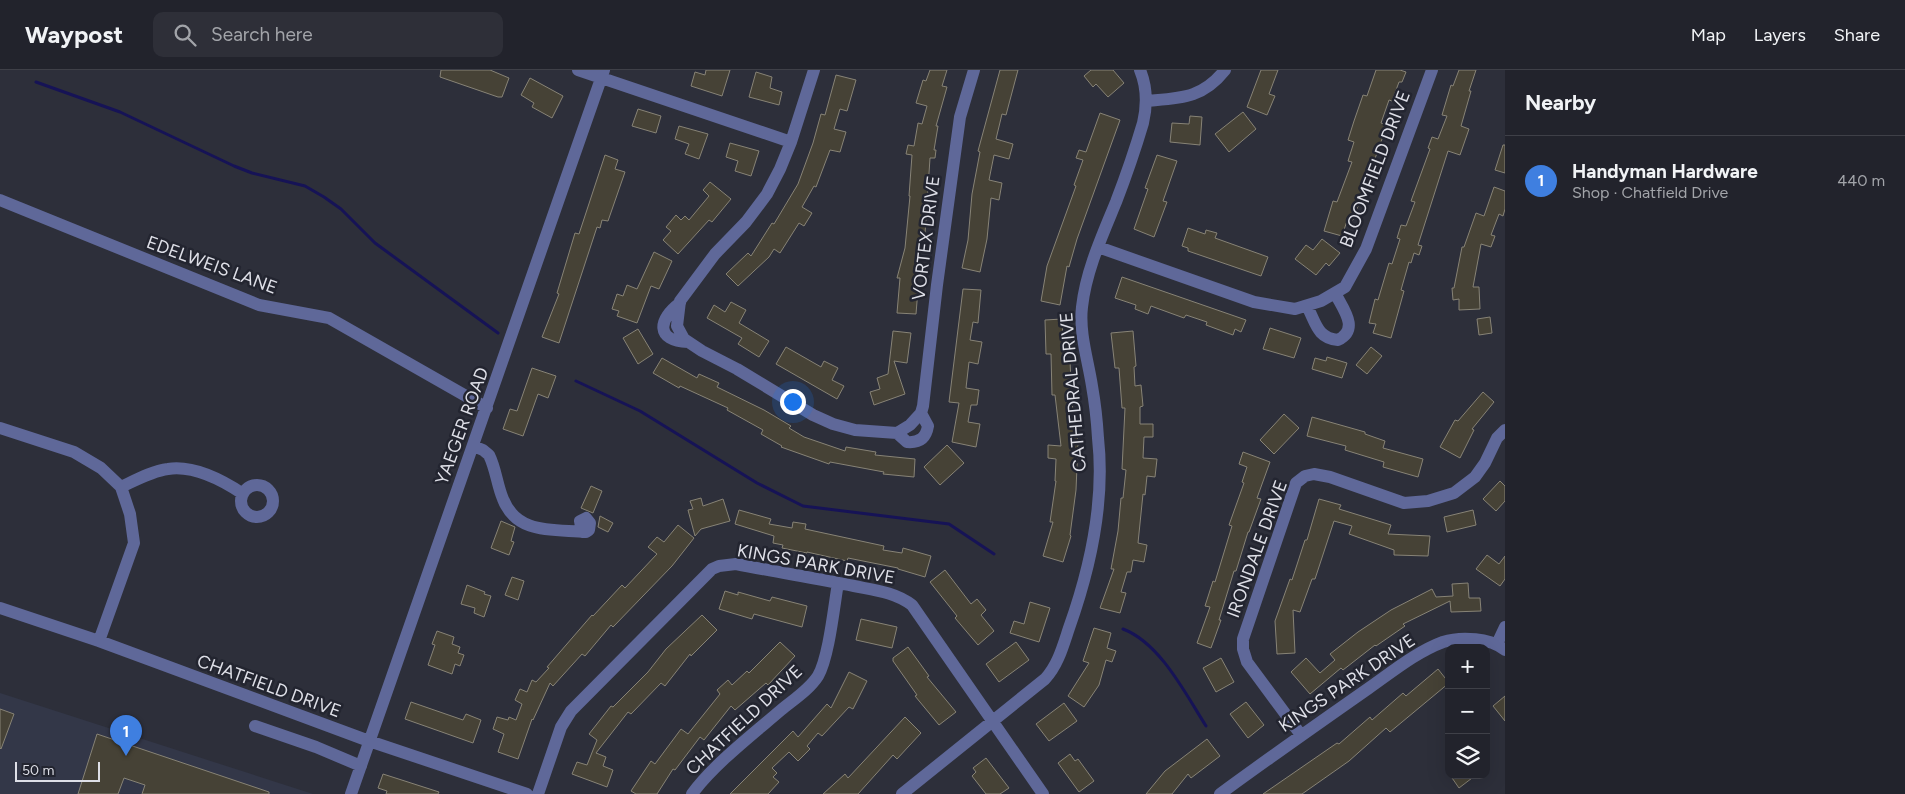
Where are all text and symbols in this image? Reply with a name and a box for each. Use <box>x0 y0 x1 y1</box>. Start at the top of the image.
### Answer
search box <box>153 12 503 57</box>
text: Waypost <box>25 20 123 49</box>
icon: search <box>171 21 199 49</box>
text: Search here <box>211 23 313 46</box>
text: Map <box>1691 24 1726 46</box>
text: Layers <box>1754 24 1806 46</box>
text: Share <box>1834 24 1880 46</box>
street label: BLOOMFIELD DRIVE <box>1335 87 1415 251</box>
text: Nearby <box>1525 90 1596 115</box>
text: Handyman Hardware <box>1572 160 1758 183</box>
text: 1 <box>1538 171 1544 190</box>
text: 440 m <box>1837 171 1885 190</box>
street label: VORTEX DRIVE <box>907 174 945 302</box>
text: Shop · Chatfield Drive <box>1572 183 1728 202</box>
street label: EDELWEIS LANE <box>144 231 280 299</box>
street label: CATHEDRAL DRIVE <box>1055 311 1091 473</box>
street label: YAEGER ROAD <box>431 364 493 488</box>
your location <box>780 389 806 415</box>
street label: IRONDALE DRIVE <box>1222 477 1292 621</box>
street label: KINGS PARK DRIVE <box>735 539 897 589</box>
street label: KINGS PARK DRIVE <box>1275 629 1419 737</box>
map controls <box>1445 644 1490 779</box>
button: + <box>1445 644 1490 689</box>
street label: CHATFIELD DRIVE <box>194 650 344 722</box>
street label: CHATFIELD DRIVE <box>681 660 807 780</box>
button: − <box>1445 689 1490 734</box>
pin: 1 <box>110 715 142 756</box>
button: layers <box>1445 734 1490 779</box>
scale bar <box>15 759 100 782</box>
text: 50 m <box>22 762 54 779</box>

